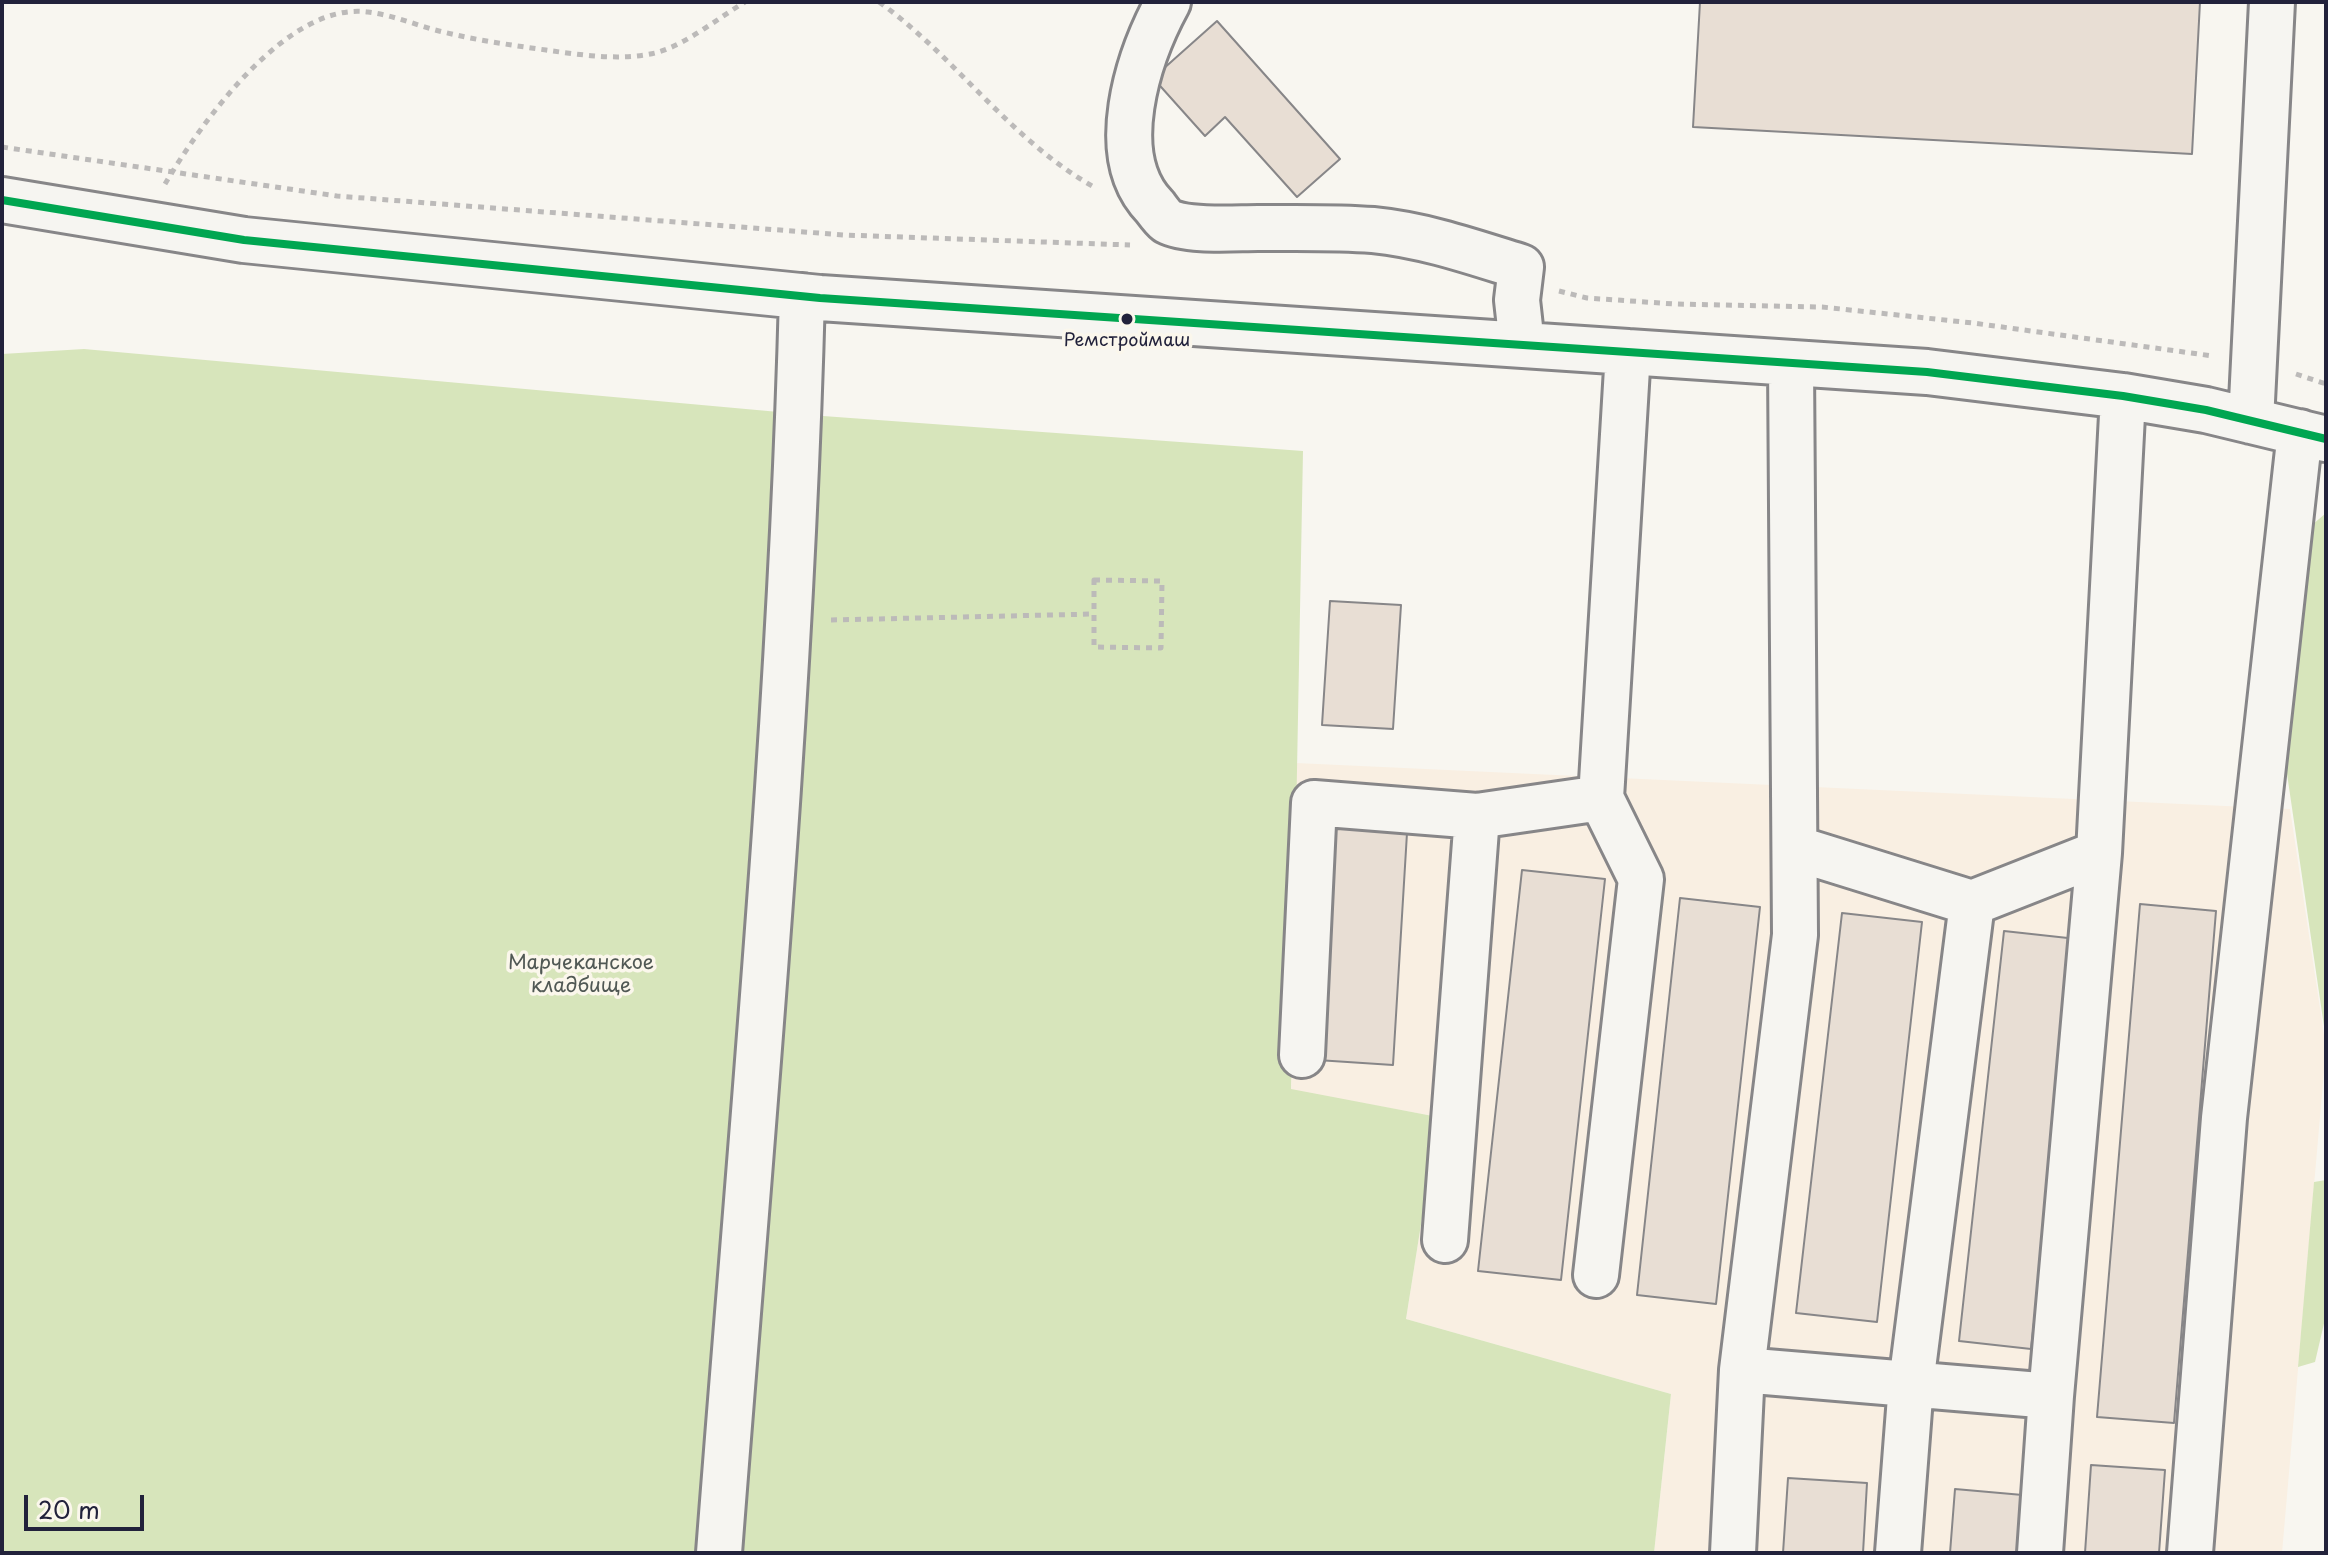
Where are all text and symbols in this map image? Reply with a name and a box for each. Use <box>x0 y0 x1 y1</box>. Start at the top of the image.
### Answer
marker: Ремстроймаш <box>1119 311 1135 327</box>
place label: Ремстроймаш <box>1064 330 1190 352</box>
park label: Марчеканское кладбище <box>508 951 654 998</box>
scale bar <box>28 1479 148 1529</box>
text: 20 m <box>38 1491 100 1527</box>

